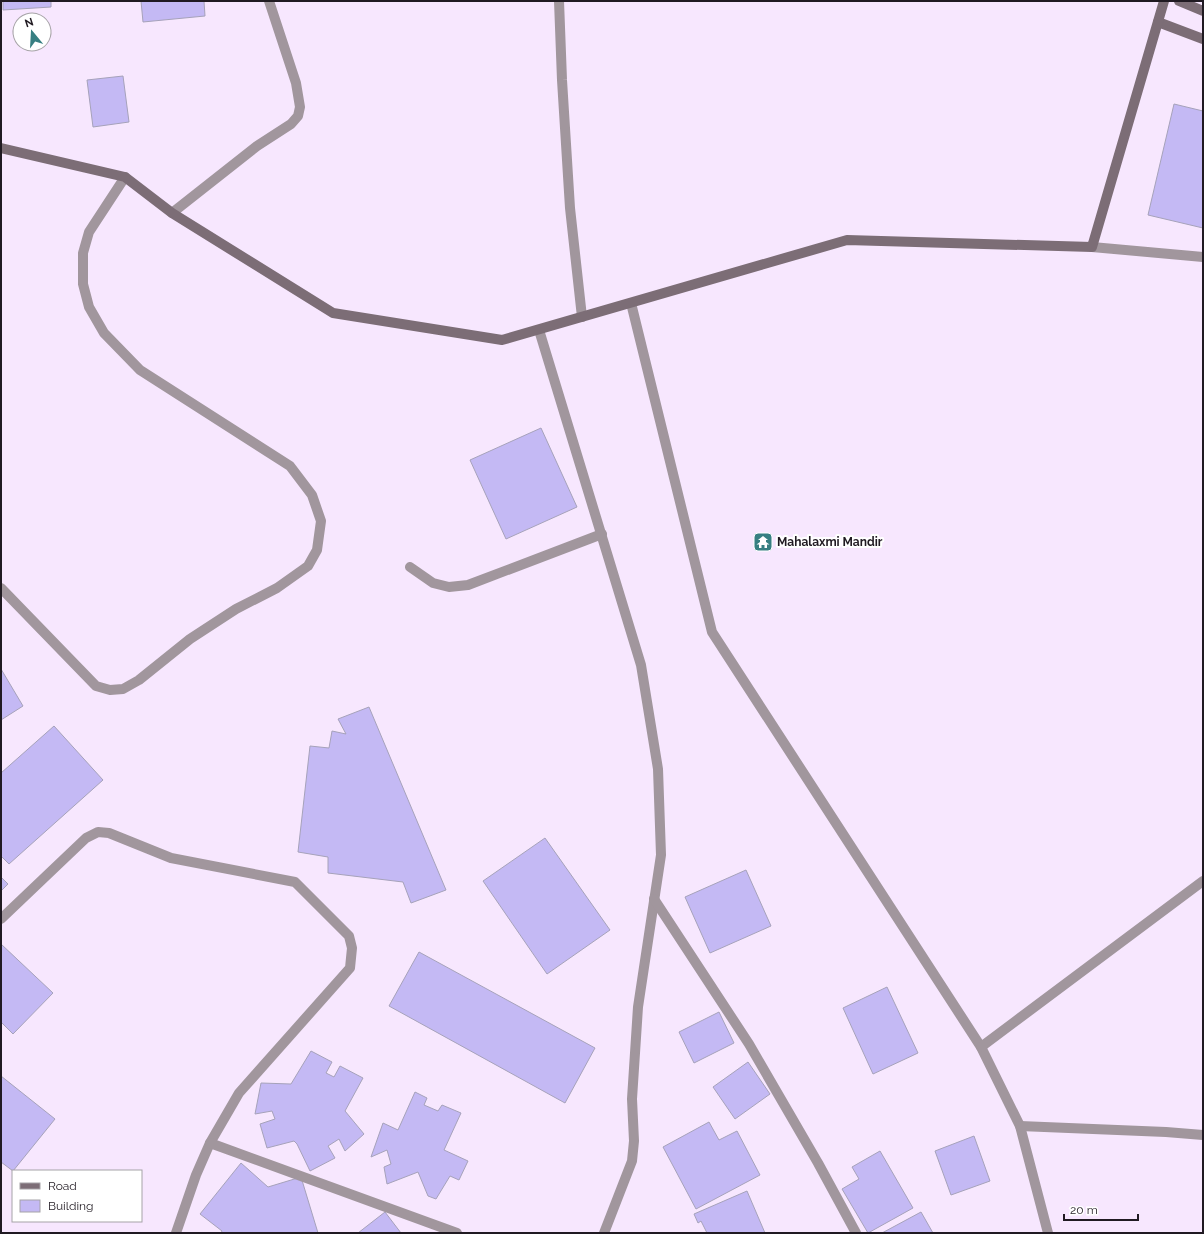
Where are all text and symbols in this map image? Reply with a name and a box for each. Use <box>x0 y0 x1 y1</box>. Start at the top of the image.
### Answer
north arrow <box>12 12 52 52</box>
text: N <box>23 15 35 30</box>
temple icon: Mahalaxmi Mandir <box>752 531 774 553</box>
place label: Mahalaxmi Mandir <box>777 535 883 549</box>
legend <box>12 1170 142 1222</box>
text: Road <box>48 1179 77 1193</box>
scale bar <box>1064 1196 1138 1222</box>
text: Building <box>48 1199 94 1213</box>
text: 20 m <box>1070 1203 1098 1217</box>

